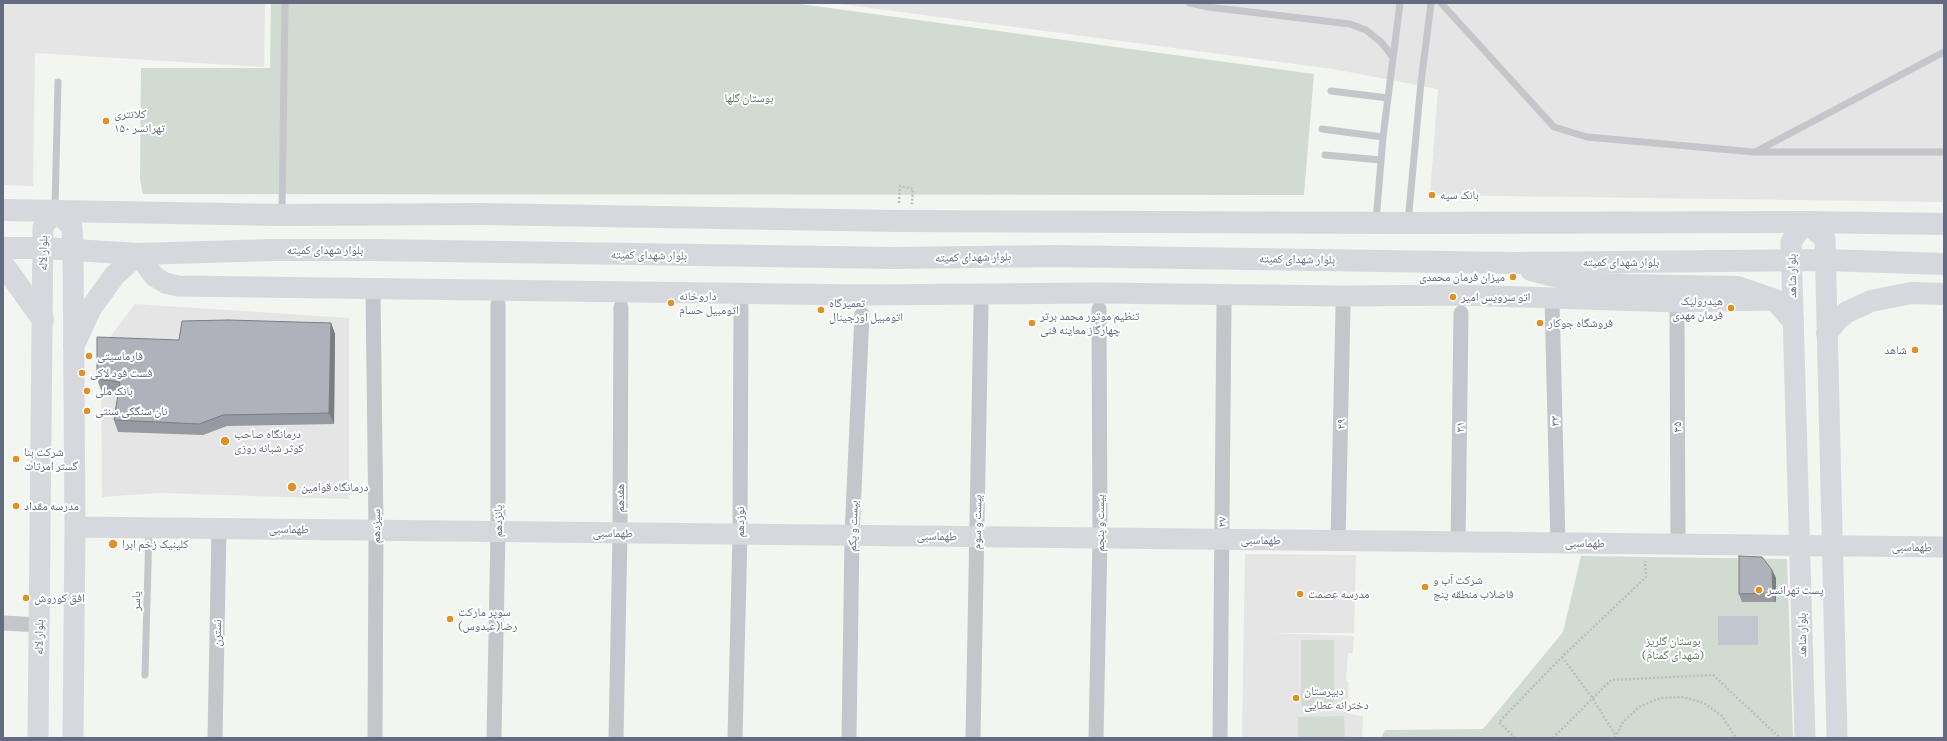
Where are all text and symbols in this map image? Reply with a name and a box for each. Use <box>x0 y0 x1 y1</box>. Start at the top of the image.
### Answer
park label: بوستان گلها <box>724 91 774 105</box>
place label: کلانتری ۱۵۰ تهرانسر <box>114 107 165 135</box>
marker: کلانتری ۱۵۰ تهرانسر <box>101 116 111 126</box>
place label: بانک سپه <box>1440 188 1479 202</box>
marker: بانک سپه <box>1427 190 1437 200</box>
street label: بلوار لاله <box>35 235 51 271</box>
street label: بلوار شهدای کمیته <box>287 243 363 257</box>
street label: بلوار شهدای کمیته <box>611 247 687 263</box>
street label: بلوار شهدای کمیته <box>935 249 1011 265</box>
street label: بلوار شهدای کمیته <box>1259 251 1335 267</box>
street label: بلوار شاهد <box>1784 254 1800 298</box>
street label: بلوار شهدای کمیته <box>1583 255 1659 269</box>
place label: میزان فرمان محمدی <box>1419 270 1505 284</box>
marker: میزان فرمان محمدی <box>1508 272 1518 282</box>
place label: داروخانه اتومبیل حسام <box>679 289 739 317</box>
place label: اتو سرویس امیر <box>1461 290 1530 304</box>
marker: اتو سرویس امیر <box>1448 292 1458 302</box>
place label: هیدرولیک فرمان مهدی <box>1672 294 1723 322</box>
place label: تعمیرگاه اتومبیل اورجینال <box>829 296 903 324</box>
marker: داروخانه اتومبیل حسام <box>666 298 676 308</box>
marker: هیدرولیک فرمان مهدی <box>1726 303 1736 313</box>
marker: تعمیرگاه اتومبیل اورجینال <box>816 305 826 315</box>
place label: تنظیم موتور محمد برتر چهارگاز معاینه فنی <box>1040 309 1139 337</box>
place label: فروشگاه جوکار <box>1548 316 1613 330</box>
marker: تنظیم موتور محمد برتر چهارگاز معاینه فنی <box>1027 318 1037 328</box>
marker: فروشگاه جوکار <box>1535 318 1545 328</box>
place label: شاهد <box>1884 343 1907 357</box>
marker: شاهد <box>1910 345 1920 355</box>
place label: فارماسیتی <box>97 349 143 363</box>
marker: فارماسیتی <box>84 351 94 361</box>
place label: فست فود لاکی <box>90 366 152 380</box>
marker: فست فود لاکی <box>77 368 87 378</box>
place label: بانک ملی <box>95 384 133 398</box>
marker: بانک ملی <box>82 386 92 396</box>
place label: نان سنگکی سنتی <box>95 404 168 418</box>
marker: نان سنگکی سنتی <box>82 406 92 416</box>
street label: ۳۳ <box>1548 415 1562 427</box>
street label: ۲۹ <box>1334 418 1348 430</box>
street label: ۳۱ <box>1453 421 1467 433</box>
street label: ۳۵ <box>1670 422 1684 432</box>
place label: درمانگاه صاحب کوثر شبانه روزی <box>234 427 304 455</box>
marker: درمانگاه صاحب کوثر شبانه روزی <box>219 435 231 447</box>
place label: شرکت بنا گستر امرتات <box>24 445 78 473</box>
marker: شرکت بنا گستر امرتات <box>11 454 21 464</box>
place label: درمانگاه قوامین <box>301 480 368 494</box>
marker: درمانگاه قوامین <box>286 481 298 493</box>
street label: هفدهم <box>613 484 627 512</box>
street label: بیست و سوم <box>969 494 985 550</box>
street label: بیست و پنجم <box>1093 494 1107 552</box>
place label: مدرسه مقداد <box>24 499 79 513</box>
street label: بیست و یکم <box>845 500 861 552</box>
marker: مدرسه مقداد <box>11 501 21 511</box>
street label: پانزدهم <box>491 505 505 537</box>
street label: نوزدهم <box>733 507 747 537</box>
street label: سیزدهم <box>369 509 383 543</box>
street label: ۲۷ <box>1215 516 1229 528</box>
street label: طهماسبی <box>269 521 309 537</box>
street label: طهماسبی <box>593 525 633 541</box>
street label: طهماسبی <box>917 528 957 544</box>
street label: طهماسبی <box>1241 532 1281 548</box>
street label: طهماسبی <box>1565 535 1605 551</box>
place label: کلینیک زخم ابرا <box>122 537 188 551</box>
marker: کلینیک زخم ابرا <box>107 538 119 550</box>
street label: طهماسبی <box>1892 539 1932 555</box>
place label: شرکت آب و فاضلاب منطقه پنج <box>1433 573 1514 601</box>
marker: شرکت آب و فاضلاب منطقه پنج <box>1420 582 1430 592</box>
place label: پست تهرانسر <box>1767 583 1824 597</box>
marker: پست تهرانسر <box>1754 585 1764 595</box>
place label: مدرسه عصمت <box>1308 587 1370 601</box>
marker: مدرسه عصمت <box>1295 589 1305 599</box>
place label: افق کوروش <box>34 591 85 605</box>
street label: یاسر <box>129 591 143 611</box>
marker: افق کوروش <box>21 593 31 603</box>
place label: سوپر مارکت رضا(عبدوس) <box>458 605 517 633</box>
street label: بلوار شاهد <box>1794 613 1810 657</box>
marker: سوپر مارکت رضا(عبدوس) <box>445 614 455 624</box>
street label: بلوار لاله <box>31 619 47 655</box>
street label: نسترن <box>210 619 224 647</box>
park label: بوستان گلریز (شهدای گمنام) <box>1642 634 1704 662</box>
place label: دبیرستان دخترانه عطایی <box>1304 684 1369 712</box>
marker: دبیرستان دخترانه عطایی <box>1291 693 1301 703</box>

